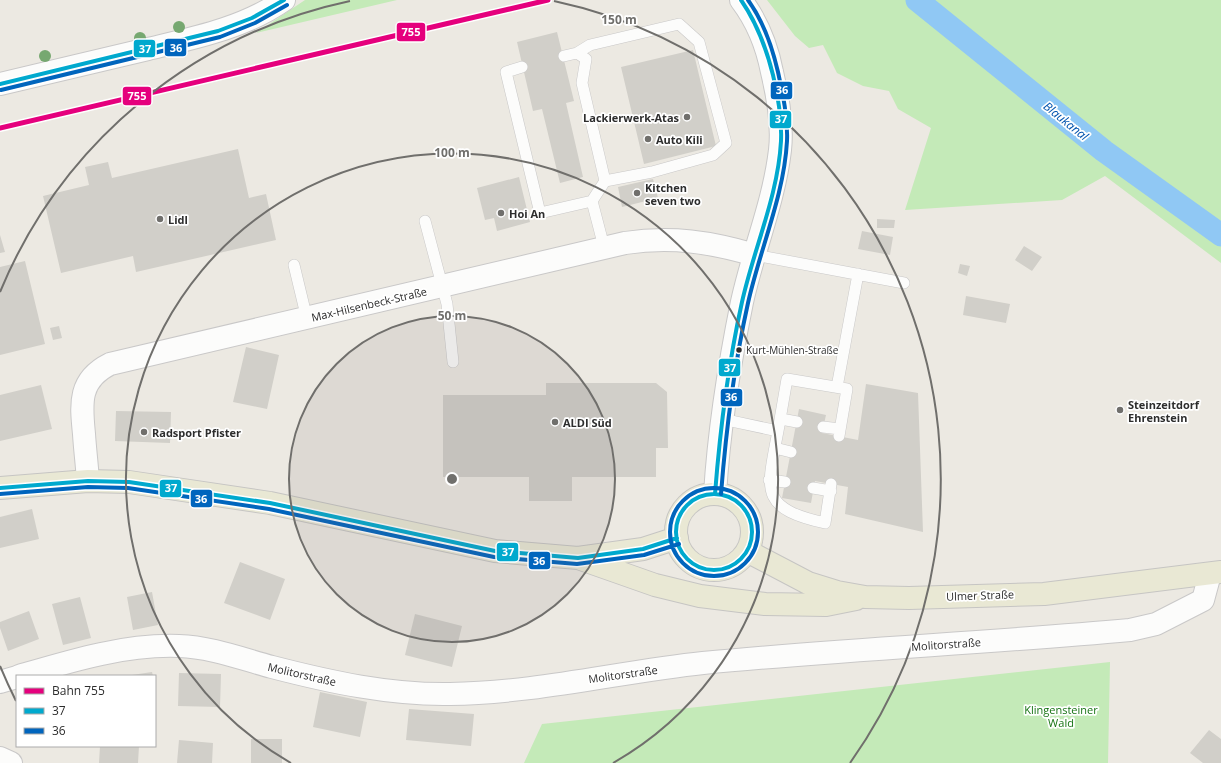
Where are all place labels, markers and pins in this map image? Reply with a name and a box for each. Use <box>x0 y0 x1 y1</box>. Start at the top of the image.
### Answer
place label: Lackierwerk-Atas <box>583 110 680 125</box>
marker: Lackierwerk-Atas <box>682 112 692 122</box>
place label: Auto Kili <box>656 132 703 147</box>
marker: Auto Kili <box>643 134 653 144</box>
place label: Kitchen seven two <box>645 180 701 208</box>
marker: Kitchen seven two <box>632 188 642 198</box>
place label: Hoi An <box>509 206 545 221</box>
marker: Hoi An <box>496 208 506 218</box>
place label: Lidl <box>168 212 188 227</box>
marker: Lidl <box>155 214 165 224</box>
place label: Kurt-Mühlen-Straße <box>746 343 839 357</box>
marker: Kurt-Mühlen-Straße <box>734 345 744 355</box>
place label: Steinzeitdorf Ehrenstein <box>1128 397 1200 425</box>
marker: Steinzeitdorf Ehrenstein <box>1115 405 1125 415</box>
place label: ALDI Süd <box>563 415 612 430</box>
marker: ALDI Süd <box>550 417 560 427</box>
place label: Radsport Pfister <box>152 425 241 440</box>
marker: Radsport Pfister <box>139 427 149 437</box>
centre of rings <box>445 472 459 486</box>

